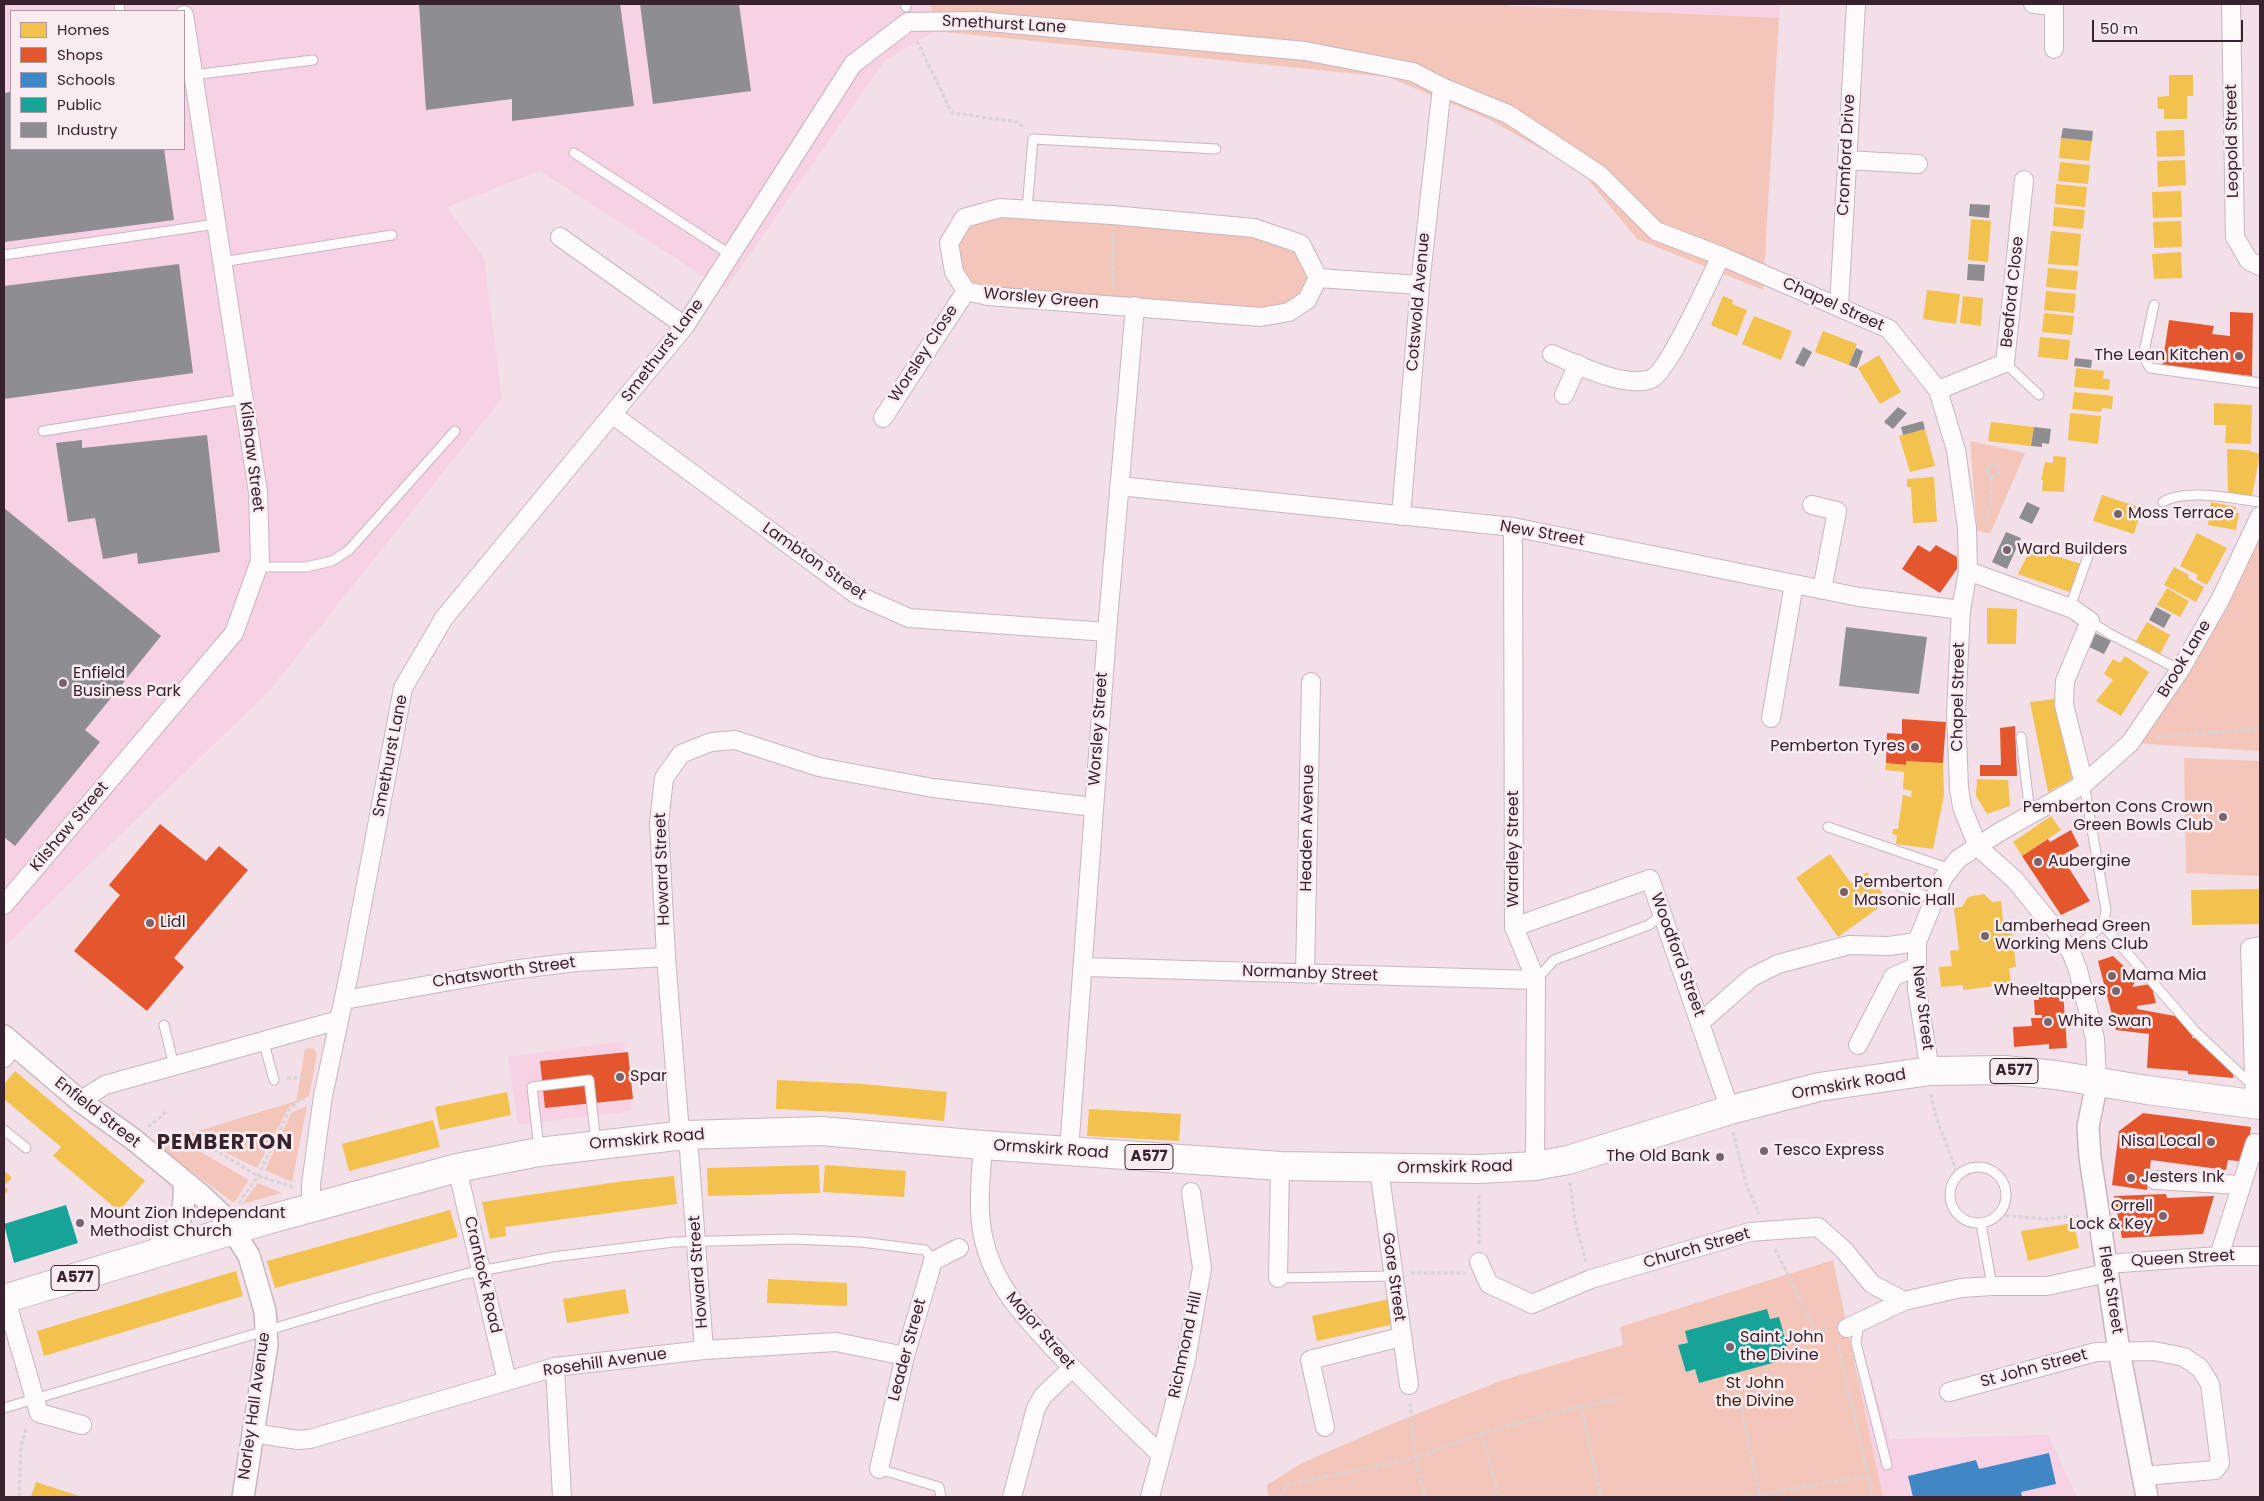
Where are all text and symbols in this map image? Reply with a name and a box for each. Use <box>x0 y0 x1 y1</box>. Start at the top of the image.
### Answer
legend <box>10 10 185 150</box>
scale bar <box>2094 10 2245 42</box>
street label: Smethurst Lane <box>941 12 1067 38</box>
text: 50 m <box>2100 18 2138 39</box>
text: Homes <box>57 19 110 40</box>
text: Shops <box>57 44 103 65</box>
text: Schools <box>57 69 115 90</box>
street label: Leopold Street <box>2222 84 2244 198</box>
text: Public <box>57 94 102 115</box>
street label: Cromford Drive <box>1834 94 1860 216</box>
text: Industry <box>57 119 117 140</box>
street label: Cotswold Avenue <box>1403 232 1435 372</box>
street label: Beaford Close <box>1998 235 2028 349</box>
street label: Chapel Street <box>1779 274 1887 336</box>
street label: Worsley Green <box>982 284 1100 314</box>
street label: Smethurst Lane <box>618 296 708 406</box>
street label: Worsley Close <box>885 302 963 406</box>
place label: The Lean Kitchen <box>2094 346 2229 366</box>
marker: The Lean Kitchen <box>2233 350 2245 362</box>
street label: Kilshaw Street <box>235 401 267 513</box>
place label: Moss Terrace <box>2128 504 2234 524</box>
marker: Moss Terrace <box>2112 508 2124 520</box>
street label: New Street <box>1498 517 1586 551</box>
street label: Lambton Street <box>758 519 870 605</box>
place label: Ward Builders <box>2017 540 2127 560</box>
marker: Ward Builders <box>2001 544 2013 556</box>
street label: Brook Lane <box>2154 617 2216 701</box>
street label: Chapel Street <box>1948 642 1970 752</box>
place label: Enfield Business Park <box>73 664 181 702</box>
street label: Worsley Street <box>1085 671 1113 787</box>
marker: Enfield Business Park <box>57 677 69 689</box>
street label: Smethurst Lane <box>370 693 412 819</box>
place label: Pemberton Tyres <box>1770 737 1905 757</box>
marker: Pemberton Tyres <box>1909 741 1921 753</box>
street label: Headen Avenue <box>1297 764 1319 892</box>
street label: Kilshaw Street <box>27 778 113 876</box>
street label: Wardley Street <box>1504 790 1524 908</box>
place label: Pemberton Cons Crown Green Bowls Club <box>2023 798 2213 836</box>
marker: Pemberton Cons Crown Green Bowls Club <box>2217 811 2229 823</box>
street label: Howard Street <box>651 812 675 926</box>
place label: Aubergine <box>2048 852 2131 872</box>
marker: Aubergine <box>2032 856 2044 868</box>
place label: Pemberton Masonic Hall <box>1854 873 1955 911</box>
marker: Pemberton Masonic Hall <box>1838 886 1850 898</box>
street label: Woodford Street <box>1646 890 1708 1020</box>
place label: Lidl <box>160 913 186 933</box>
marker: Lidl <box>144 917 156 929</box>
place label: Lamberhead Green Working Mens Club <box>1995 917 2150 955</box>
marker: Lamberhead Green Working Mens Club <box>1979 930 1991 942</box>
street label: Chatsworth Street <box>431 953 577 993</box>
street label: Normanby Street <box>1242 962 1378 986</box>
street label: New Street <box>1907 964 1937 1052</box>
place label: Mama Mia <box>2122 966 2207 986</box>
marker: Mama Mia <box>2106 970 2118 982</box>
place label: Wheeltappers <box>1994 981 2106 1001</box>
marker: Wheeltappers <box>2110 985 2122 997</box>
place label: White Swan <box>2058 1012 2151 1032</box>
marker: White Swan <box>2042 1016 2054 1028</box>
road number: A577 <box>1990 1058 2038 1084</box>
street label: Ormskirk Road <box>1790 1066 1908 1104</box>
place label: Spar <box>630 1067 667 1087</box>
marker: Spar <box>614 1071 626 1083</box>
street label: Enfield Street <box>50 1074 144 1152</box>
street label: Ormskirk Road <box>589 1125 705 1155</box>
district label: PEMBERTON <box>156 1131 294 1157</box>
place label: Nisa Local <box>2121 1132 2201 1152</box>
street label: Ormskirk Road <box>993 1136 1109 1164</box>
marker: Nisa Local <box>2205 1136 2217 1148</box>
place label: Tesco Express <box>1774 1141 1884 1161</box>
road number: A577 <box>1125 1144 1173 1170</box>
marker: Tesco Express <box>1758 1145 1770 1157</box>
place label: The Old Bank <box>1606 1147 1710 1167</box>
marker: The Old Bank <box>1714 1151 1726 1163</box>
street label: Ormskirk Road <box>1397 1157 1513 1179</box>
place label: Jesters Ink <box>2141 1168 2225 1188</box>
marker: Jesters Ink <box>2125 1172 2137 1184</box>
place label: Orrell Lock & Key <box>2069 1197 2153 1235</box>
place label: Mount Zion Independant Methodist Church <box>90 1204 286 1242</box>
marker: Orrell Lock & Key <box>2157 1210 2169 1222</box>
street label: Crantock Road <box>459 1215 505 1335</box>
street label: Howard Street <box>685 1215 713 1329</box>
marker: Mount Zion Independant Methodist Church <box>74 1217 86 1229</box>
street label: Church Street <box>1642 1225 1752 1273</box>
street label: Gore Street <box>1377 1231 1409 1323</box>
street label: Fleet Street <box>2094 1245 2126 1335</box>
street label: Queen Street <box>2131 1247 2235 1271</box>
road number: A577 <box>51 1266 99 1290</box>
street label: Major Street <box>1001 1289 1079 1373</box>
street label: Richmond Hill <box>1165 1290 1207 1400</box>
street label: Leader Street <box>885 1297 931 1403</box>
place label: Saint John the Divine <box>1740 1328 1824 1366</box>
street label: Norley Hall Avenue <box>235 1331 275 1481</box>
marker: Saint John the Divine <box>1724 1341 1736 1353</box>
street label: Rosehill Avenue <box>542 1345 668 1381</box>
street label: St John Street <box>1978 1346 2090 1392</box>
park label: St John the Divine <box>1716 1374 1794 1412</box>

